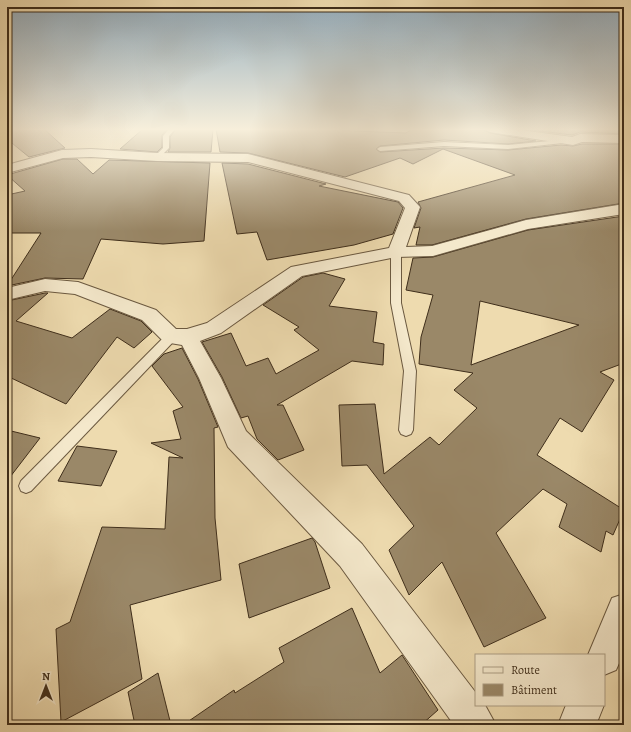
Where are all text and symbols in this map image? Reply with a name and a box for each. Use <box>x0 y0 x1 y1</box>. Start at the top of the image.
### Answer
legend <box>475 654 605 706</box>
text: Route <box>511 662 540 678</box>
north arrow <box>26 666 66 706</box>
text: N <box>42 669 50 684</box>
text: Bâtiment <box>511 682 557 698</box>

